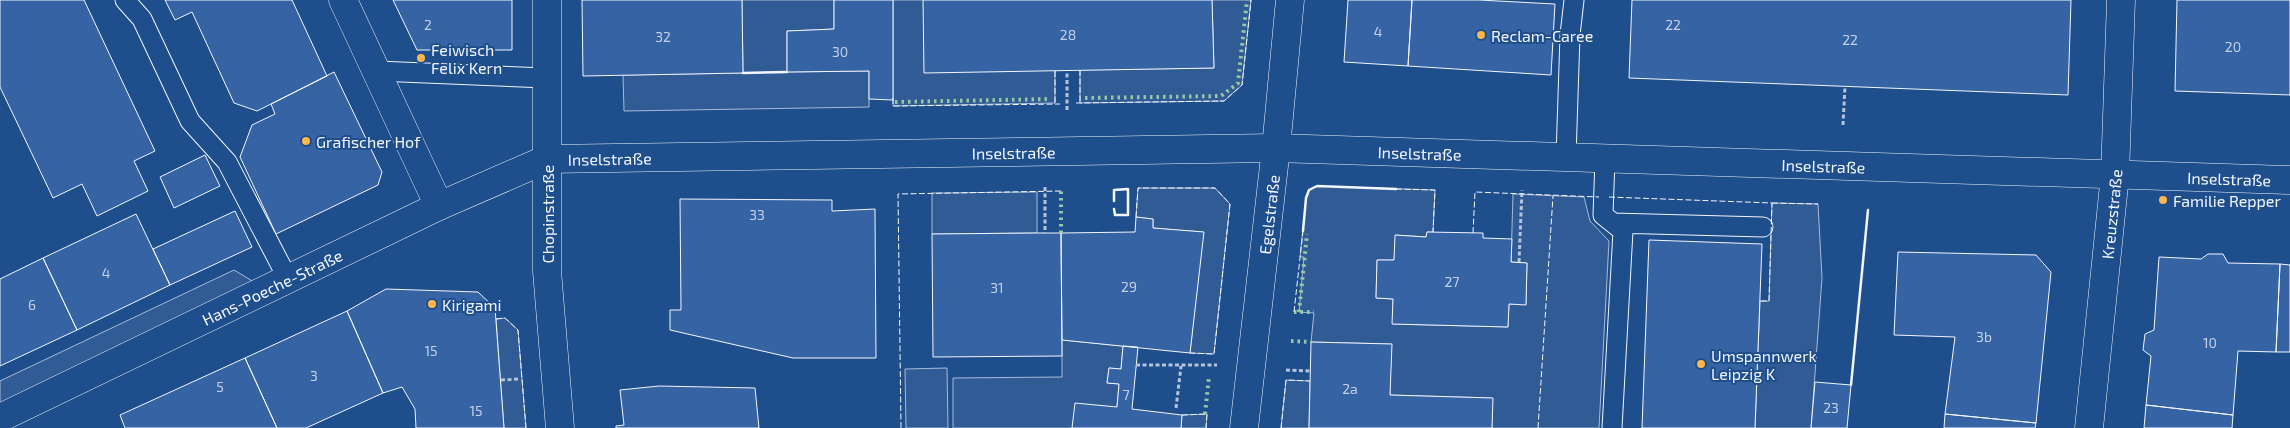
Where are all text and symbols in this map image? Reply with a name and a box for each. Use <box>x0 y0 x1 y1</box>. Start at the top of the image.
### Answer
house number: 2 <box>424 16 432 33</box>
house number: 22 <box>1665 16 1681 33</box>
house number: 4 <box>1374 23 1382 40</box>
house number: 28 <box>1060 26 1076 43</box>
place label: Reclam-Caree <box>1491 26 1593 45</box>
house number: 32 <box>655 28 671 45</box>
marker: Reclam-Caree <box>1475 29 1487 41</box>
house number: 22 <box>1842 31 1858 48</box>
house number: 20 <box>2225 38 2241 55</box>
place label: Feiwisch Felix Kern <box>431 40 502 77</box>
house number: 30 <box>832 43 848 60</box>
marker: Feiwisch Felix Kern <box>415 52 427 64</box>
place label: Grafischer Hof <box>316 132 421 151</box>
marker: Grafischer Hof <box>300 135 312 147</box>
street label: Inselstraße <box>972 142 1056 162</box>
street label: Inselstraße <box>1377 142 1462 163</box>
street label: Inselstraße <box>568 148 652 168</box>
street label: Inselstraße <box>1781 154 1866 176</box>
street label: Chopinstraße <box>538 165 557 263</box>
street label: Inselstraße <box>2187 167 2271 189</box>
street label: Kreuzstraße <box>2097 169 2125 260</box>
street label: Egelstraße <box>1254 174 1282 255</box>
place label: Familie Repper <box>2173 191 2281 210</box>
marker: Familie Repper <box>2157 194 2169 206</box>
house number: 33 <box>749 206 765 223</box>
street label: Hans-Poeche-Straße <box>199 245 345 329</box>
house number: 4 <box>102 264 110 281</box>
house number: 27 <box>1444 273 1460 290</box>
house number: 29 <box>1121 278 1137 295</box>
house number: 31 <box>990 279 1004 296</box>
place label: Kirigami <box>442 295 501 314</box>
house number: 6 <box>28 296 36 313</box>
marker: Kirigami <box>426 298 438 310</box>
house number: 3b <box>1976 328 1992 345</box>
house number: 10 <box>2203 334 2217 351</box>
house number: 15 <box>424 342 438 359</box>
place label: Umspannwerk Leipzig K <box>1711 346 1817 383</box>
marker: Umspannwerk Leipzig K <box>1695 358 1707 370</box>
house number: 3 <box>310 367 318 384</box>
house number: 5 <box>216 378 224 395</box>
house number: 2a <box>1342 380 1358 397</box>
house number: 7 <box>1122 386 1130 403</box>
house number: 23 <box>1823 399 1839 416</box>
house number: 15 <box>469 402 483 419</box>

